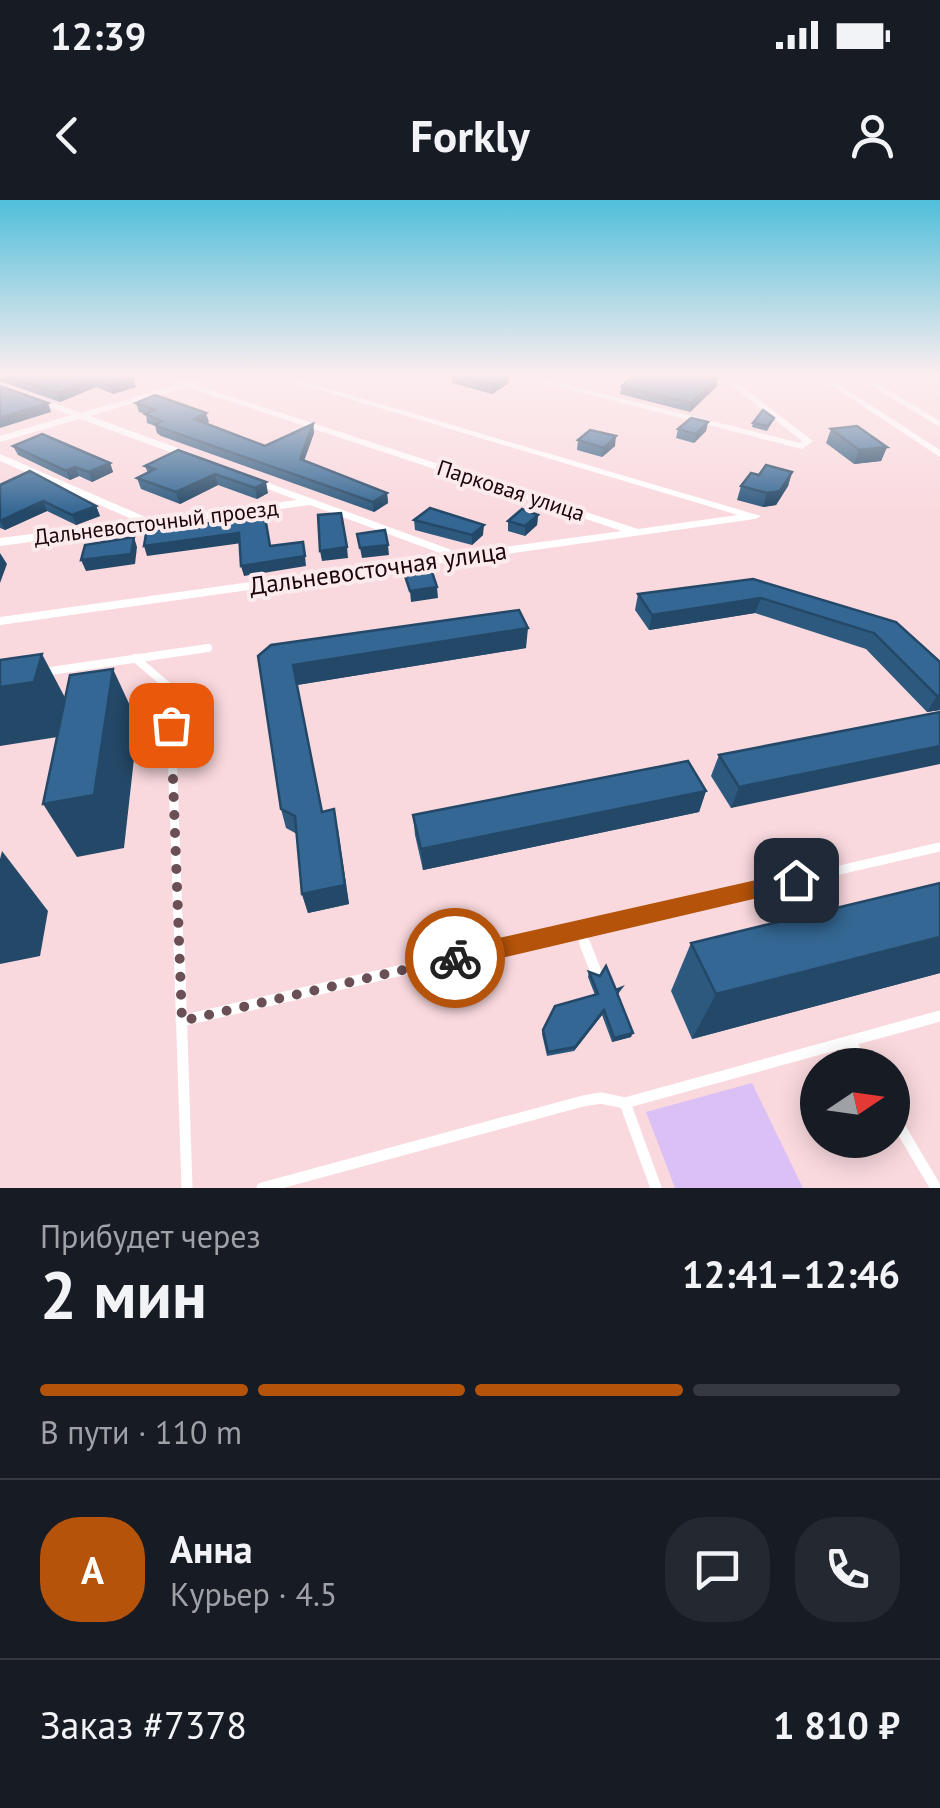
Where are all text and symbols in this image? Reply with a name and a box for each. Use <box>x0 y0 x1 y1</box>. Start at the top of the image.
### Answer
text: 12:39 <box>50 11 146 60</box>
text: Forkly <box>410 106 530 164</box>
icon: back <box>40 108 95 163</box>
icon: person <box>845 108 900 163</box>
street label: Парковая улица <box>434 453 588 527</box>
street label: Дальневосточный проезд <box>32 493 280 551</box>
street label: Дальневосточная улица <box>247 534 509 602</box>
pin <box>129 683 214 768</box>
icon: bag <box>144 698 199 753</box>
pin <box>754 838 839 923</box>
icon: home <box>769 853 824 908</box>
courier <box>405 908 505 1008</box>
icon: bike <box>428 931 483 986</box>
north arrow <box>800 1048 910 1158</box>
map controls <box>800 1048 910 1158</box>
text: Прибудет через <box>40 1215 261 1257</box>
text: 12:41–12:46 <box>682 1249 900 1298</box>
text: 2 мин <box>40 1252 207 1336</box>
text: В пути · 110 m <box>40 1411 242 1453</box>
button: chat <box>665 1517 770 1622</box>
button: phone <box>795 1517 900 1622</box>
text: Анна <box>170 1524 253 1573</box>
text: А <box>81 1545 104 1594</box>
text: Курьер · 4.5 <box>170 1573 337 1615</box>
text: Заказ #7378 <box>40 1700 247 1749</box>
text: 1 810 ₽ <box>773 1700 900 1749</box>

